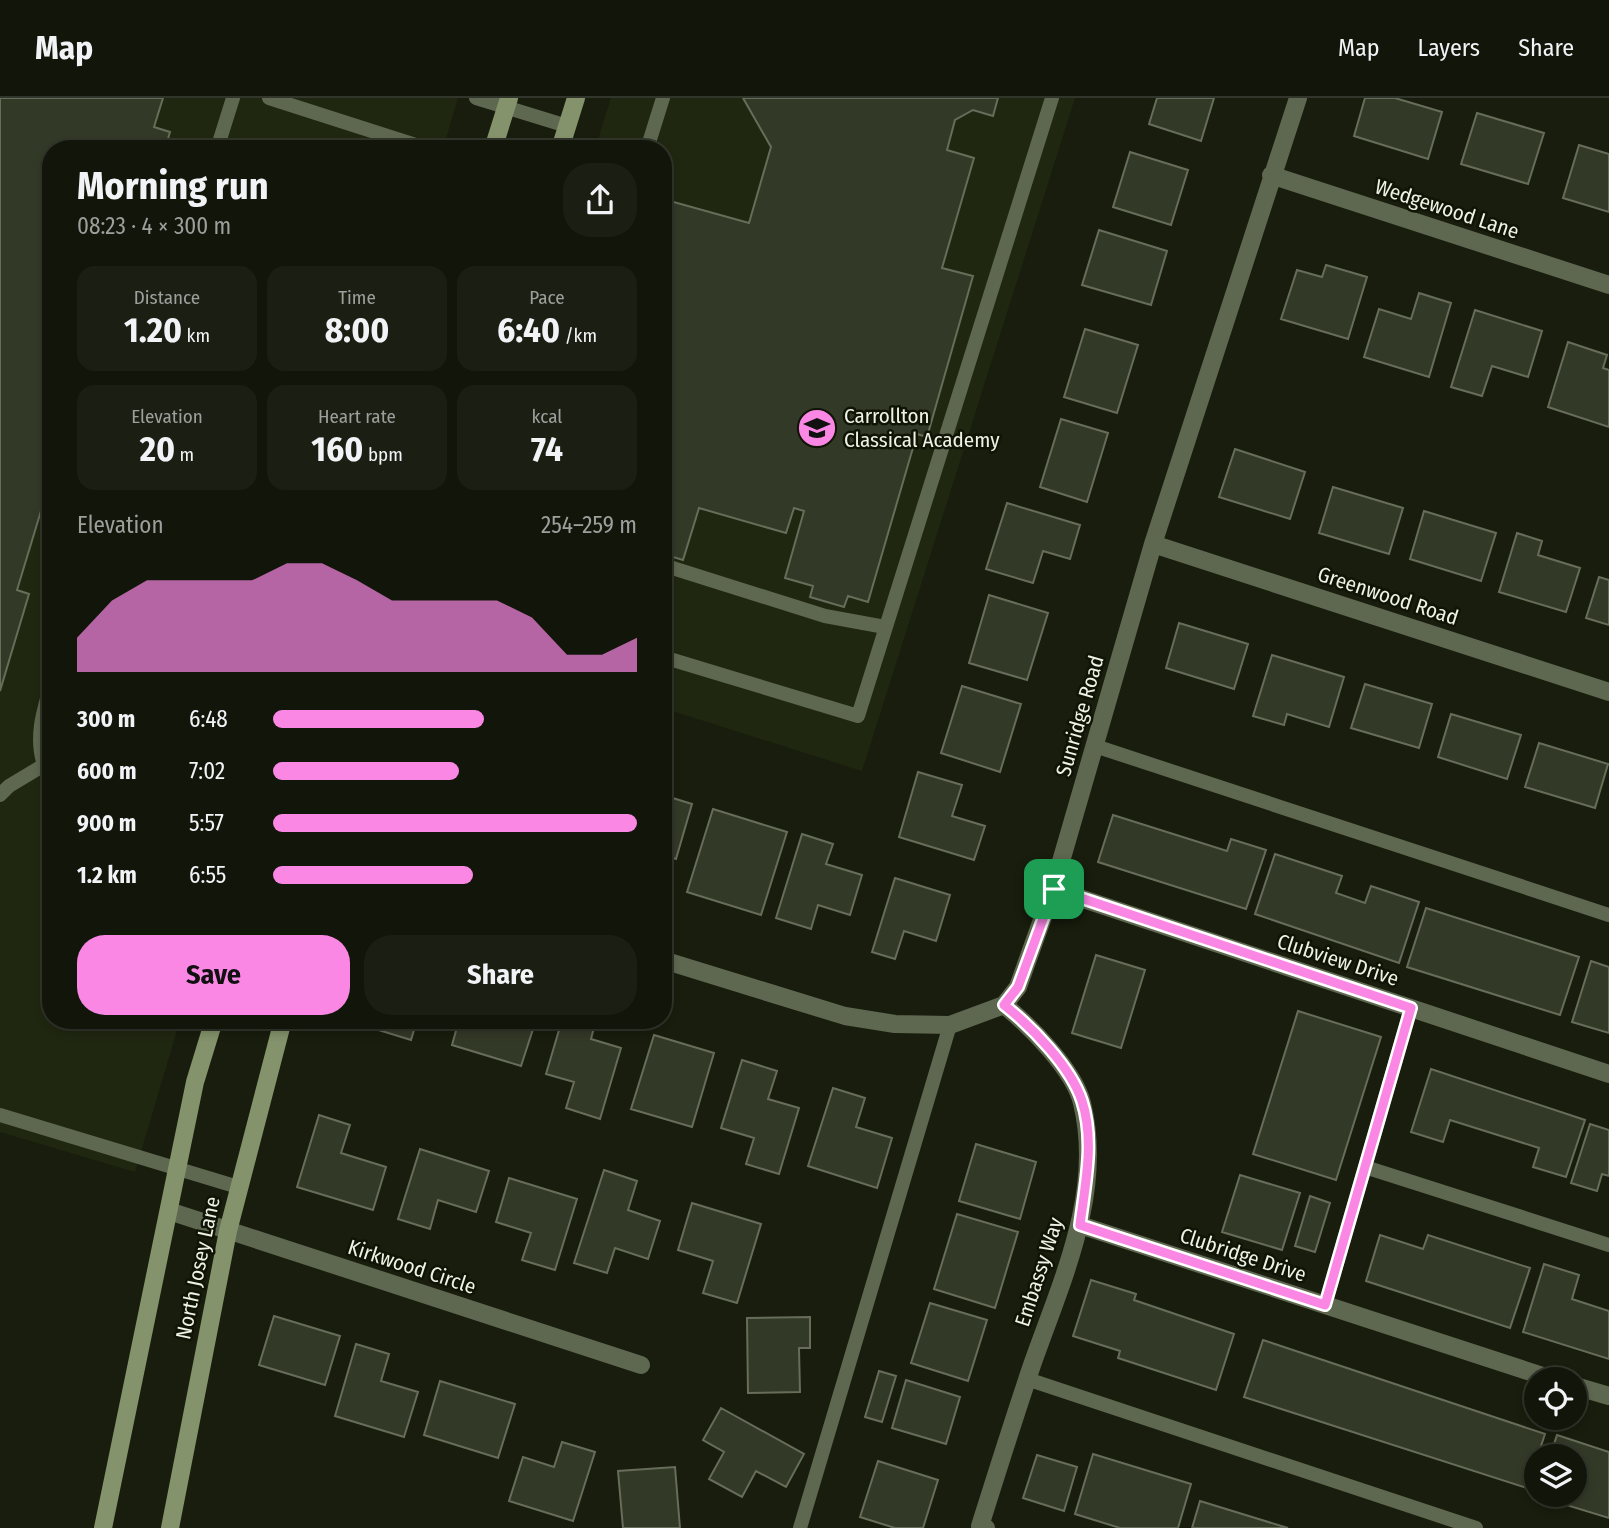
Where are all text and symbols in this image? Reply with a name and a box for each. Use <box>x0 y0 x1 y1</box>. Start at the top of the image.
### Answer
text: Map <box>35 28 93 68</box>
text: Map <box>1338 34 1380 62</box>
text: Layers <box>1418 34 1480 62</box>
text: Share <box>1518 34 1574 62</box>
text: Morning run <box>77 163 269 209</box>
button: share <box>563 163 637 237</box>
street label: Wedgewood Lane <box>1372 173 1522 245</box>
text: 08:23 · 4 × 300 m <box>77 212 231 240</box>
text: Distance <box>134 286 200 309</box>
text: Time <box>338 286 376 309</box>
text: Pace <box>529 286 565 309</box>
text: 1.20 <box>124 309 182 351</box>
text: 8:00 <box>325 309 389 351</box>
text: 6:40 <box>497 309 560 351</box>
text: km <box>182 324 210 347</box>
text: /km <box>560 324 597 347</box>
place label: Carrollton Classical Academy <box>844 403 1000 453</box>
text: Elevation <box>131 405 203 428</box>
text: Heart rate <box>318 405 396 428</box>
text: kcal <box>532 405 562 428</box>
school or university icon: Carrollton Classical Academy <box>796 407 838 449</box>
text: 20 <box>140 428 175 470</box>
text: 160 <box>311 428 363 470</box>
text: 74 <box>531 428 563 470</box>
text: m <box>175 443 194 466</box>
text: bpm <box>363 443 403 466</box>
text: Elevation <box>77 511 164 539</box>
text: 254–259 m <box>541 511 637 539</box>
street label: Greenwood Road <box>1314 561 1462 631</box>
street label: Sunridge Road <box>1050 652 1110 780</box>
text: 300 m <box>77 705 135 733</box>
text: 6:48 <box>189 705 228 733</box>
text: 600 m <box>77 757 136 785</box>
text: 7:02 <box>189 757 225 785</box>
text: 900 m <box>77 809 136 837</box>
text: 5:57 <box>189 809 224 837</box>
pin <box>1024 859 1084 919</box>
text: 1.2 km <box>77 861 137 889</box>
text: 6:55 <box>189 861 226 889</box>
icon: arrive <box>1035 870 1073 908</box>
street label: Clubview Drive <box>1274 928 1402 992</box>
button: Save <box>77 935 350 1015</box>
button: Share <box>364 935 637 1015</box>
street label: North Josey Lane <box>170 1194 226 1342</box>
street label: Embassy Way <box>1009 1214 1069 1330</box>
street label: Clubridge Drive <box>1177 1222 1309 1288</box>
street label: Kirkwood Circle <box>345 1234 479 1300</box>
map controls <box>1524 1367 1587 1507</box>
button: locate <box>1524 1367 1587 1430</box>
button: layers <box>1524 1444 1587 1507</box>

